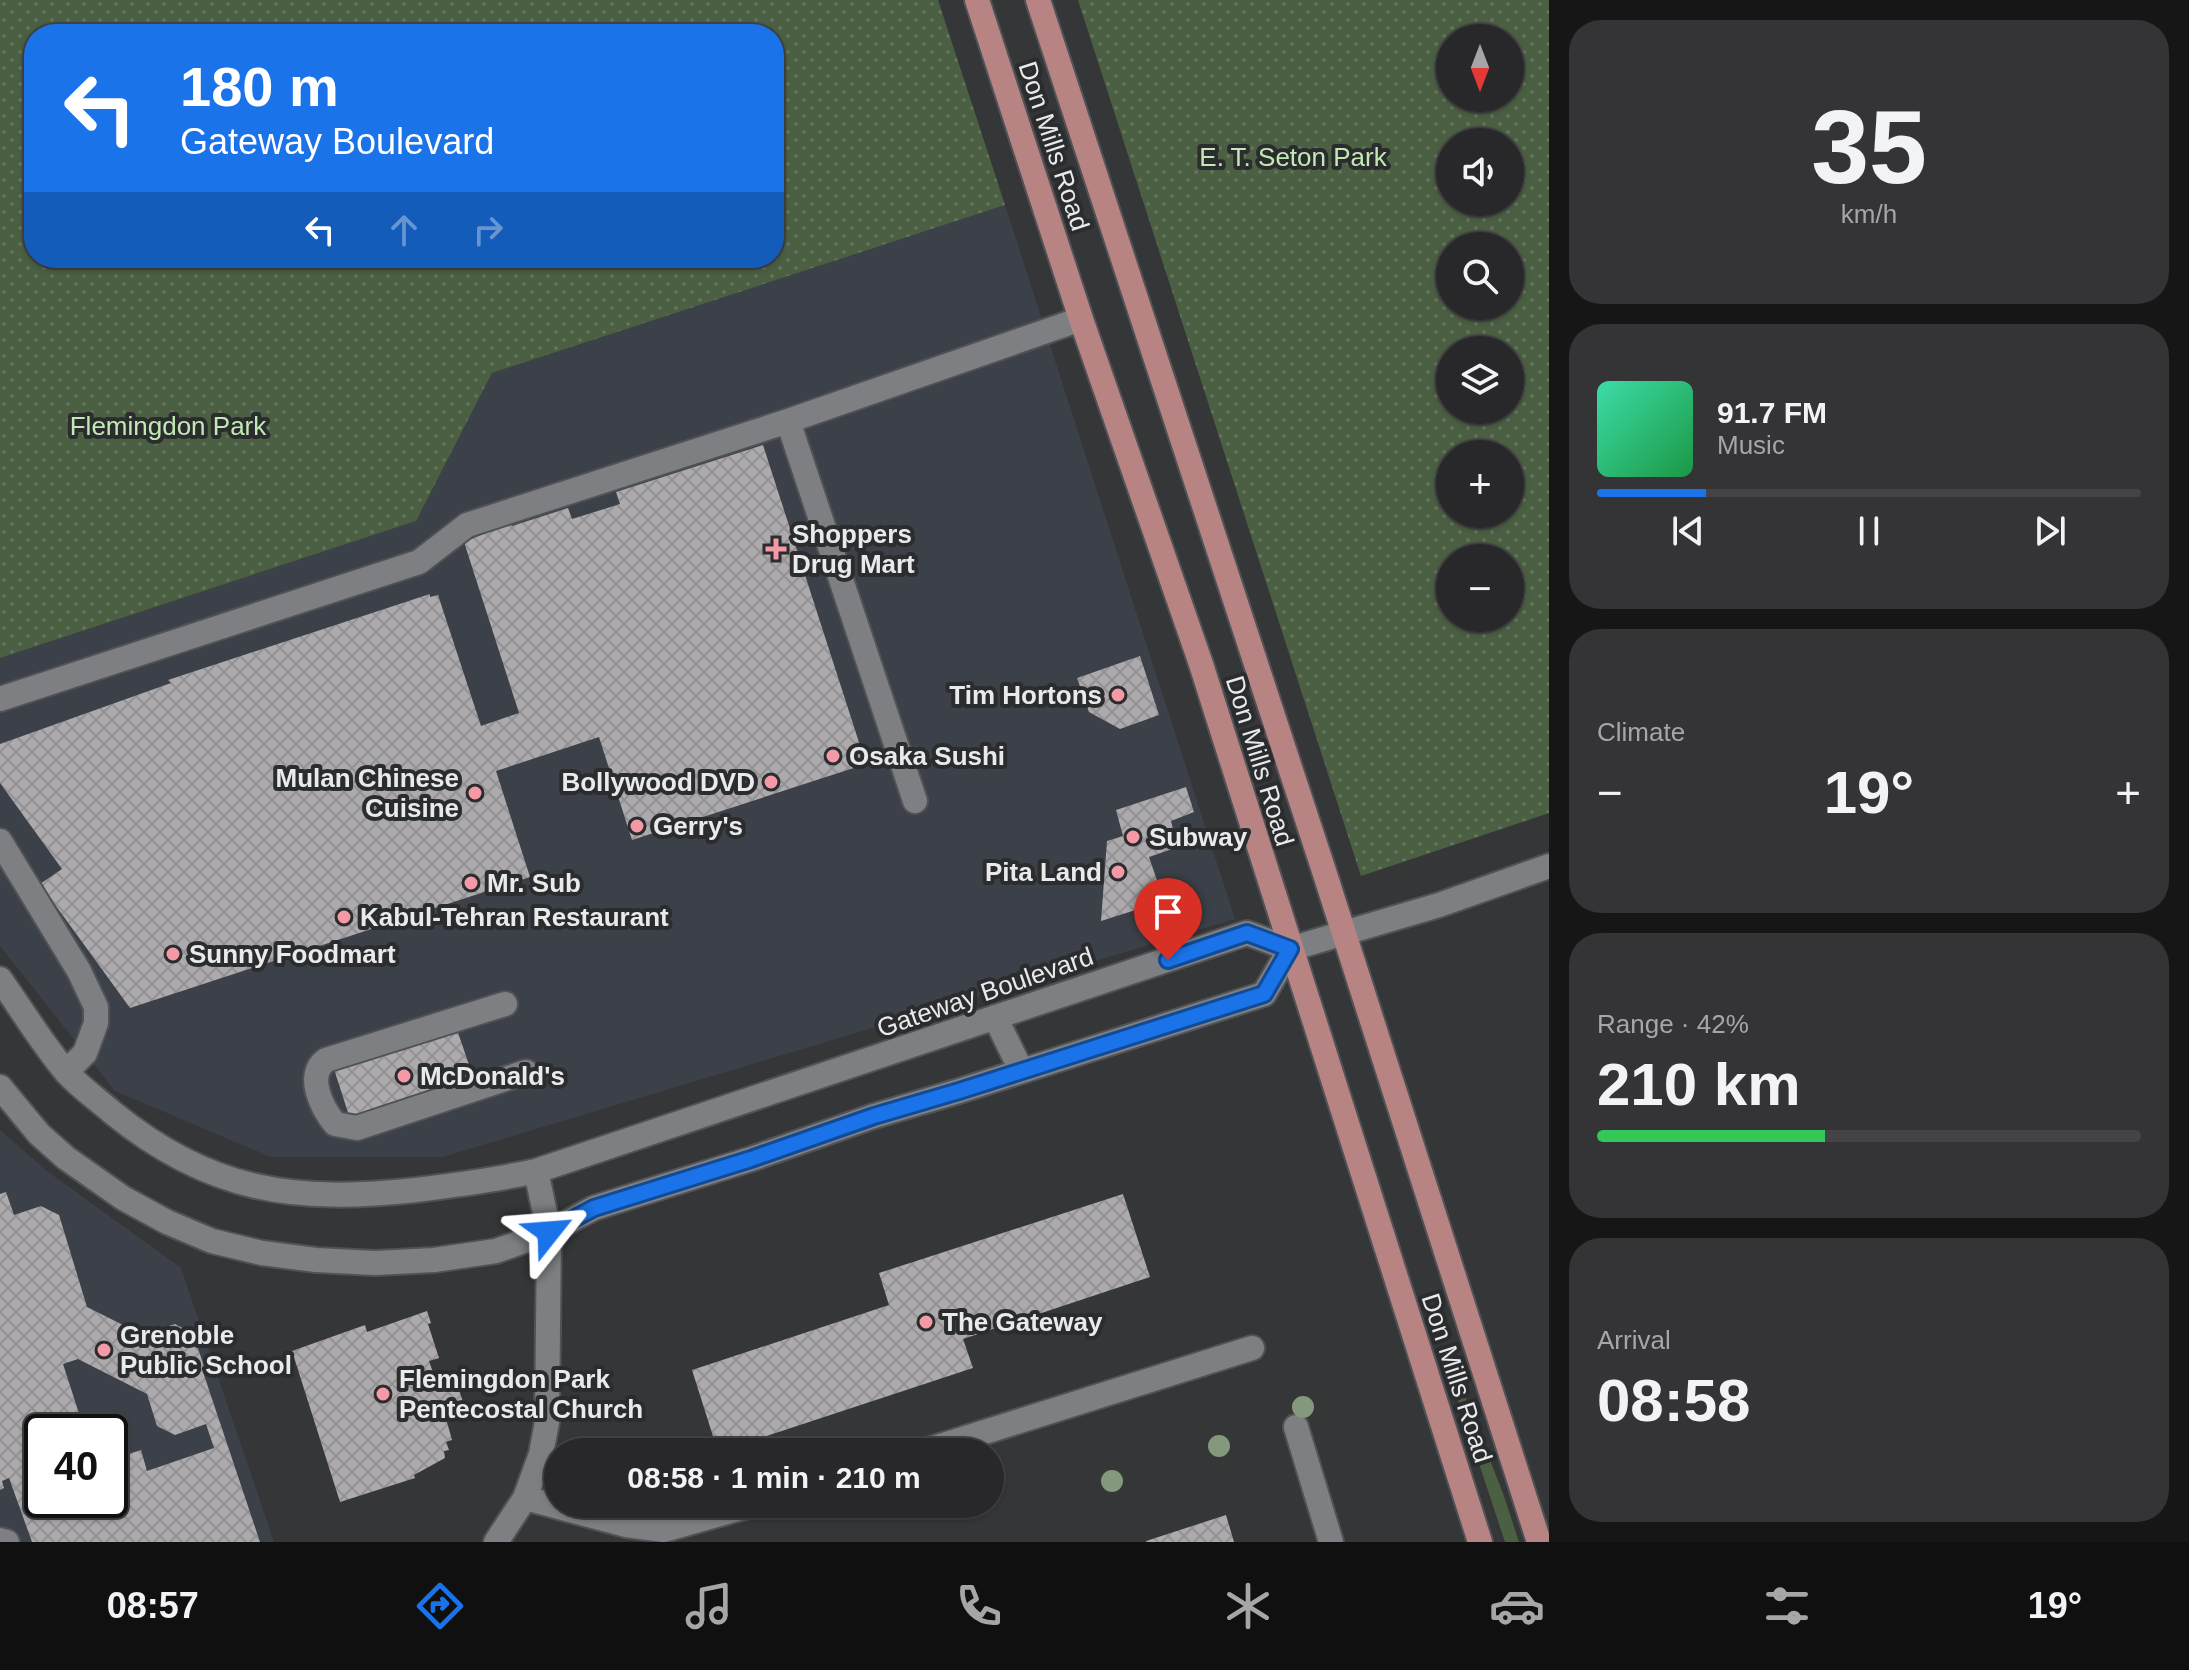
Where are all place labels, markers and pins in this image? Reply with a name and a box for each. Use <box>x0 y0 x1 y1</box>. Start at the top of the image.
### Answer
place label: Shoppers Drug Mart <box>792 519 915 579</box>
marker: Shoppers Drug Mart <box>767 540 785 558</box>
place label: Tim Hortons <box>949 680 1102 710</box>
marker: Tim Hortons <box>1109 686 1127 704</box>
place label: Osaka Sushi <box>849 741 1005 771</box>
marker: Osaka Sushi <box>824 747 842 765</box>
place label: Mulan Chinese Cuisine <box>276 763 459 823</box>
place label: Bollywood DVD <box>561 767 755 797</box>
marker: Bollywood DVD <box>762 773 780 791</box>
marker: Mulan Chinese Cuisine <box>466 784 484 802</box>
place label: Gerry's <box>653 811 743 841</box>
marker: Gerry's <box>628 817 646 835</box>
place label: Subway <box>1149 822 1248 852</box>
marker: Subway <box>1124 828 1142 846</box>
place label: Pita Land <box>985 857 1102 887</box>
marker: Pita Land <box>1109 863 1127 881</box>
place label: Mr. Sub <box>487 868 581 898</box>
marker: Mr. Sub <box>462 874 480 892</box>
pin <box>1134 878 1202 960</box>
place label: Kabul-Tehran Restaurant <box>360 902 669 932</box>
marker: Kabul-Tehran Restaurant <box>335 908 353 926</box>
place label: Sunny Foodmart <box>189 939 396 969</box>
marker: Sunny Foodmart <box>164 945 182 963</box>
place label: McDonald's <box>420 1061 565 1091</box>
marker: McDonald's <box>395 1067 413 1085</box>
place label: The Gateway <box>942 1307 1103 1337</box>
marker: The Gateway <box>917 1313 935 1331</box>
place label: Grenoble Public School <box>120 1320 292 1380</box>
marker: Grenoble Public School <box>95 1341 113 1359</box>
place label: Flemingdon Park Pentecostal Church <box>399 1364 643 1424</box>
marker: Flemingdon Park Pentecostal Church <box>374 1385 392 1403</box>

